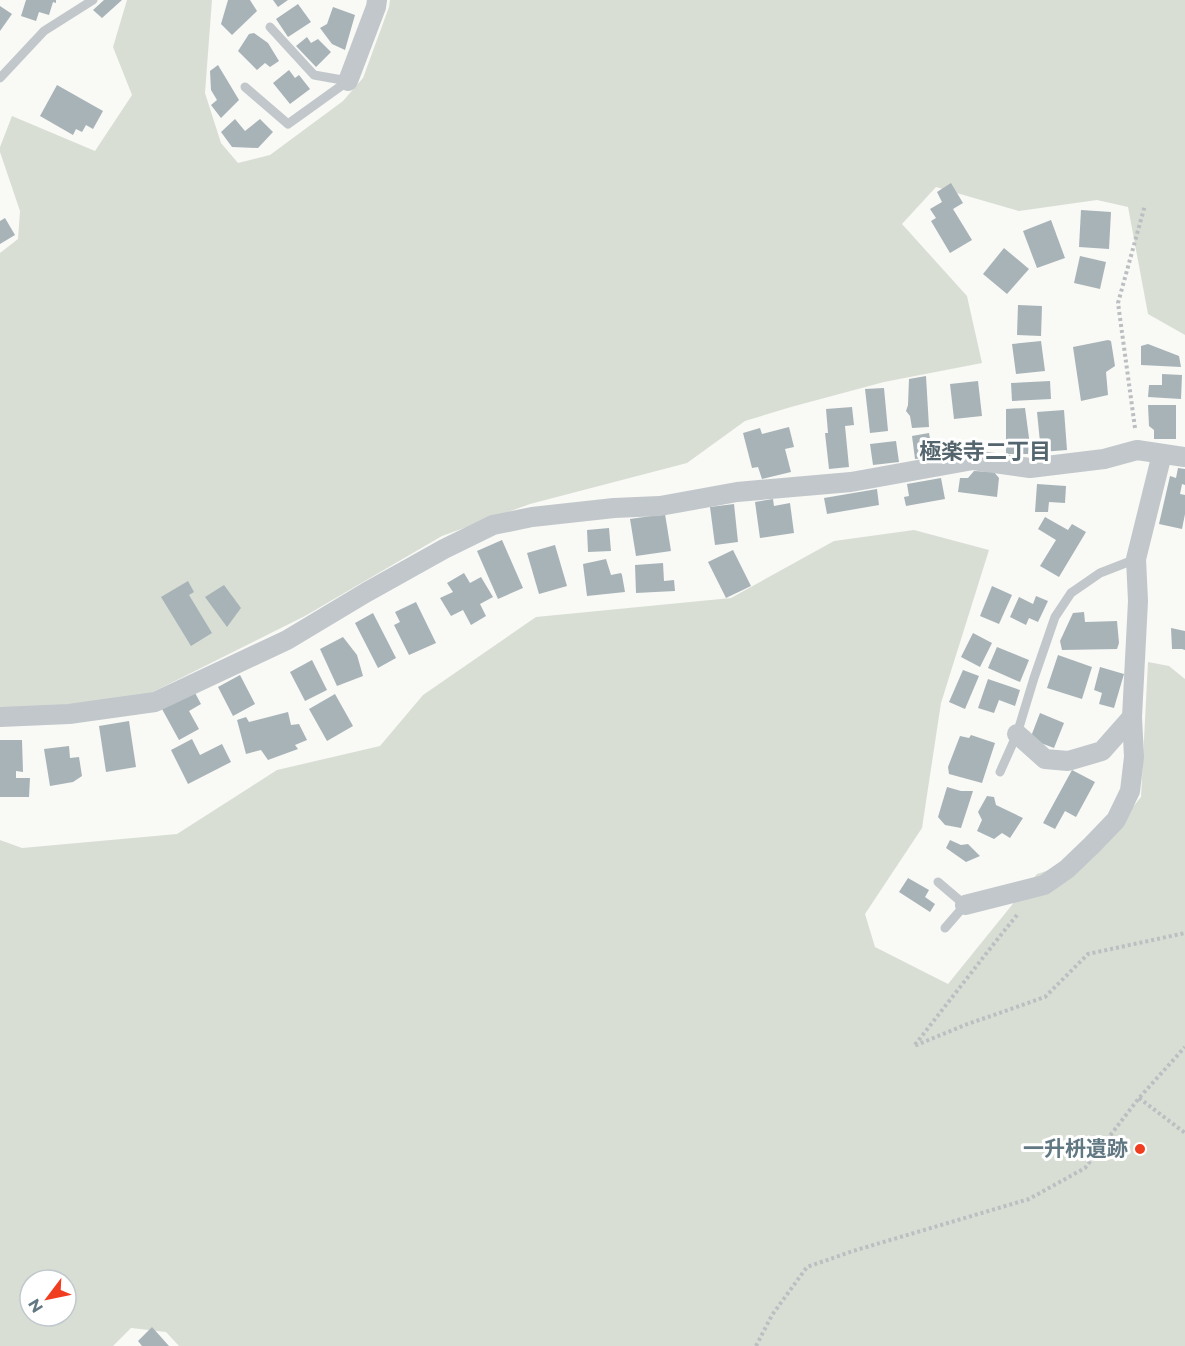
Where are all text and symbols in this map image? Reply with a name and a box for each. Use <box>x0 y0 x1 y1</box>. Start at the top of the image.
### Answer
district label: 極楽寺二丁目 <box>919 438 1051 465</box>
place label: 一升枡遺跡 <box>1023 1136 1128 1161</box>
marker: 一升枡遺跡 <box>1133 1142 1147 1156</box>
north arrow <box>18 1268 78 1328</box>
text: N <box>24 1295 47 1316</box>

